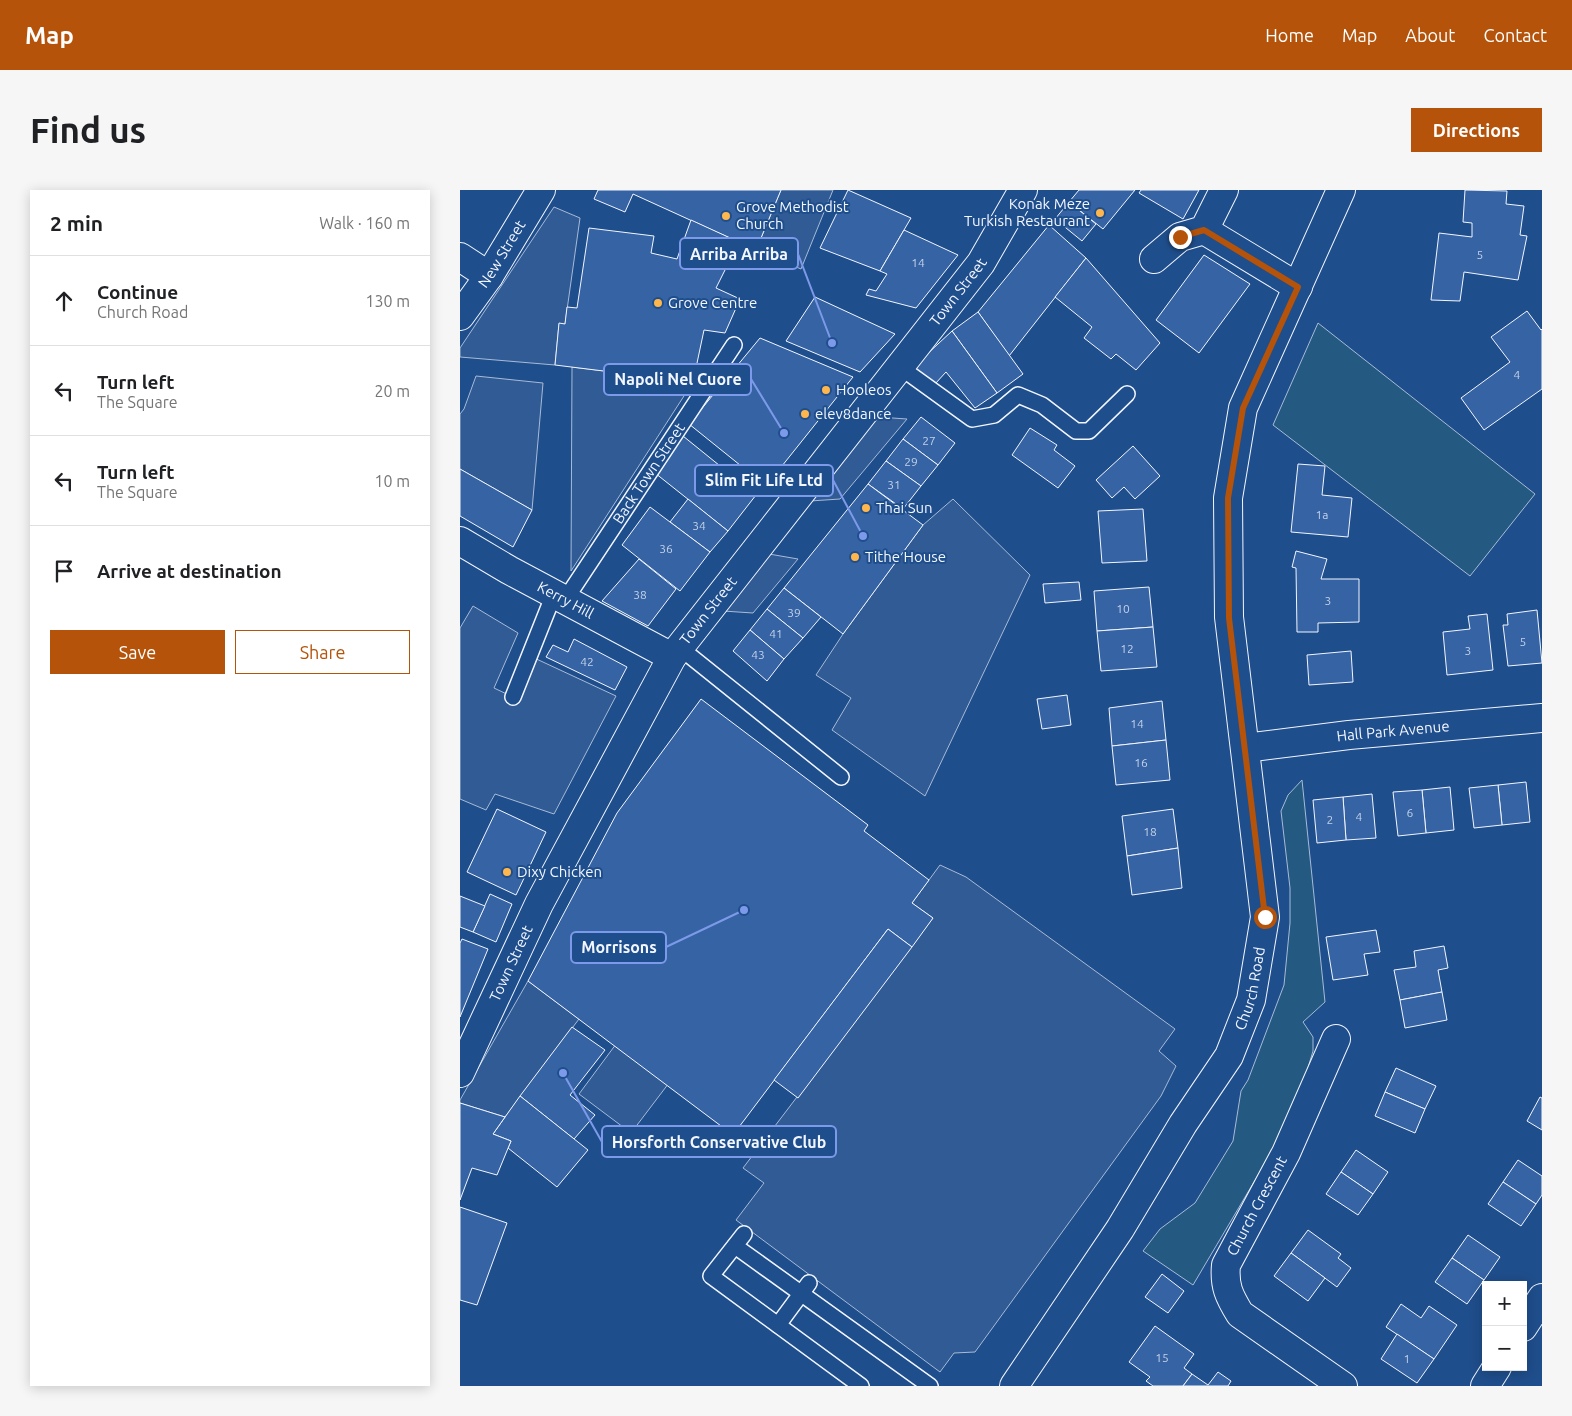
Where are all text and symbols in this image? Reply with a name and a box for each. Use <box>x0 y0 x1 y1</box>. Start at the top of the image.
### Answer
text: Map <box>25 22 74 49</box>
text: Home <box>1265 25 1314 45</box>
text: Map <box>1342 25 1377 45</box>
text: About <box>1405 25 1455 45</box>
text: Contact <box>1483 25 1547 45</box>
button: Directions <box>1411 108 1542 152</box>
text: Find us <box>30 110 146 150</box>
place label: Konak Meze Turkish Restaurant <box>964 195 1090 229</box>
place label: Grove Methodist Church <box>736 198 849 232</box>
marker: Konak Meze Turkish Restaurant <box>1094 207 1106 219</box>
marker: Grove Methodist Church <box>720 210 732 222</box>
text: 2 min <box>50 211 103 235</box>
text: Walk · 160 m <box>319 214 410 232</box>
street label: New Street <box>474 217 529 291</box>
route end <box>1169 226 1192 249</box>
callout: Arriba Arriba <box>680 238 798 269</box>
text: Arriba Arriba <box>690 245 788 263</box>
house number: 5 <box>1477 248 1483 261</box>
street label: Town Street <box>926 255 990 329</box>
house number: 14 <box>911 256 925 269</box>
text: Continue <box>97 281 178 303</box>
icon: ahead <box>50 287 78 315</box>
text: 130 m <box>365 292 410 310</box>
place label: Grove Centre <box>668 294 757 311</box>
marker: Grove Centre <box>652 297 664 309</box>
text: Church Road <box>97 303 188 321</box>
callout: Napoli Nel Cuore <box>604 364 751 395</box>
house number: 4 <box>1514 368 1521 381</box>
text: Napoli Nel Cuore <box>614 370 742 388</box>
text: Turn left <box>97 371 175 393</box>
icon: left <box>50 377 78 405</box>
place label: Hooleos <box>836 381 892 398</box>
text: 20 m <box>374 382 410 400</box>
marker: Hooleos <box>820 384 832 396</box>
text: The Square <box>97 393 178 411</box>
place label: elev8dance <box>815 405 892 422</box>
marker: elev8dance <box>799 408 811 420</box>
street label: Back Town Street <box>609 419 688 527</box>
house number: 27 <box>922 434 936 447</box>
house number: 29 <box>904 455 918 468</box>
text: Turn left <box>97 461 175 483</box>
callout: Slim Fit Life Ltd <box>695 465 833 496</box>
icon: left <box>50 467 78 495</box>
text: Slim Fit Life Ltd <box>705 471 823 489</box>
text: 10 m <box>374 472 410 490</box>
house number: 31 <box>887 478 901 491</box>
text: The Square <box>97 483 178 501</box>
place label: Thai Sun <box>876 499 933 516</box>
marker: Thai Sun <box>860 502 872 514</box>
house number: 1a <box>1316 508 1328 521</box>
house number: 34 <box>692 519 706 532</box>
house number: 36 <box>659 542 673 555</box>
place label: Tithe House <box>865 548 946 565</box>
marker: Tithe House <box>849 551 861 563</box>
icon: arrive <box>50 557 78 585</box>
text: Arrive at destination <box>97 560 282 582</box>
street label: Town Street <box>676 573 740 648</box>
street label: Kerry Hill <box>535 578 597 622</box>
house number: 38 <box>633 588 647 601</box>
house number: 3 <box>1325 594 1331 607</box>
house number: 10 <box>1116 602 1130 615</box>
house number: 39 <box>787 606 801 619</box>
house number: 41 <box>769 627 783 640</box>
button: Save <box>50 630 225 674</box>
button: Share <box>235 630 410 674</box>
house number: 5 <box>1520 635 1526 648</box>
house number: 12 <box>1120 642 1134 655</box>
house number: 3 <box>1465 644 1471 657</box>
house number: 43 <box>751 648 765 661</box>
house number: 42 <box>580 655 594 668</box>
house number: 14 <box>1130 717 1144 730</box>
street label: Hall Park Avenue <box>1335 717 1450 744</box>
house number: 16 <box>1134 756 1148 769</box>
house number: 6 <box>1407 806 1414 819</box>
house number: 4 <box>1356 810 1363 823</box>
house number: 2 <box>1327 813 1333 826</box>
house number: 18 <box>1143 825 1157 838</box>
place label: Dixy Chicken <box>517 863 602 880</box>
marker: Dixy Chicken <box>501 866 513 878</box>
route start <box>1254 906 1277 929</box>
street label: Town Street <box>486 922 536 1004</box>
callout: Morrisons <box>571 932 666 963</box>
text: Morrisons <box>581 938 657 956</box>
street label: Church Road <box>1231 946 1268 1033</box>
callout: Horsforth Conservative Club <box>602 1126 836 1157</box>
text: Horsforth Conservative Club <box>612 1133 826 1151</box>
street label: Church Crescent <box>1223 1153 1290 1258</box>
map controls <box>1482 1281 1527 1371</box>
button: + <box>1482 1281 1527 1326</box>
button: − <box>1482 1326 1527 1371</box>
house number: 15 <box>1155 1351 1169 1364</box>
house number: 1 <box>1404 1352 1410 1365</box>

